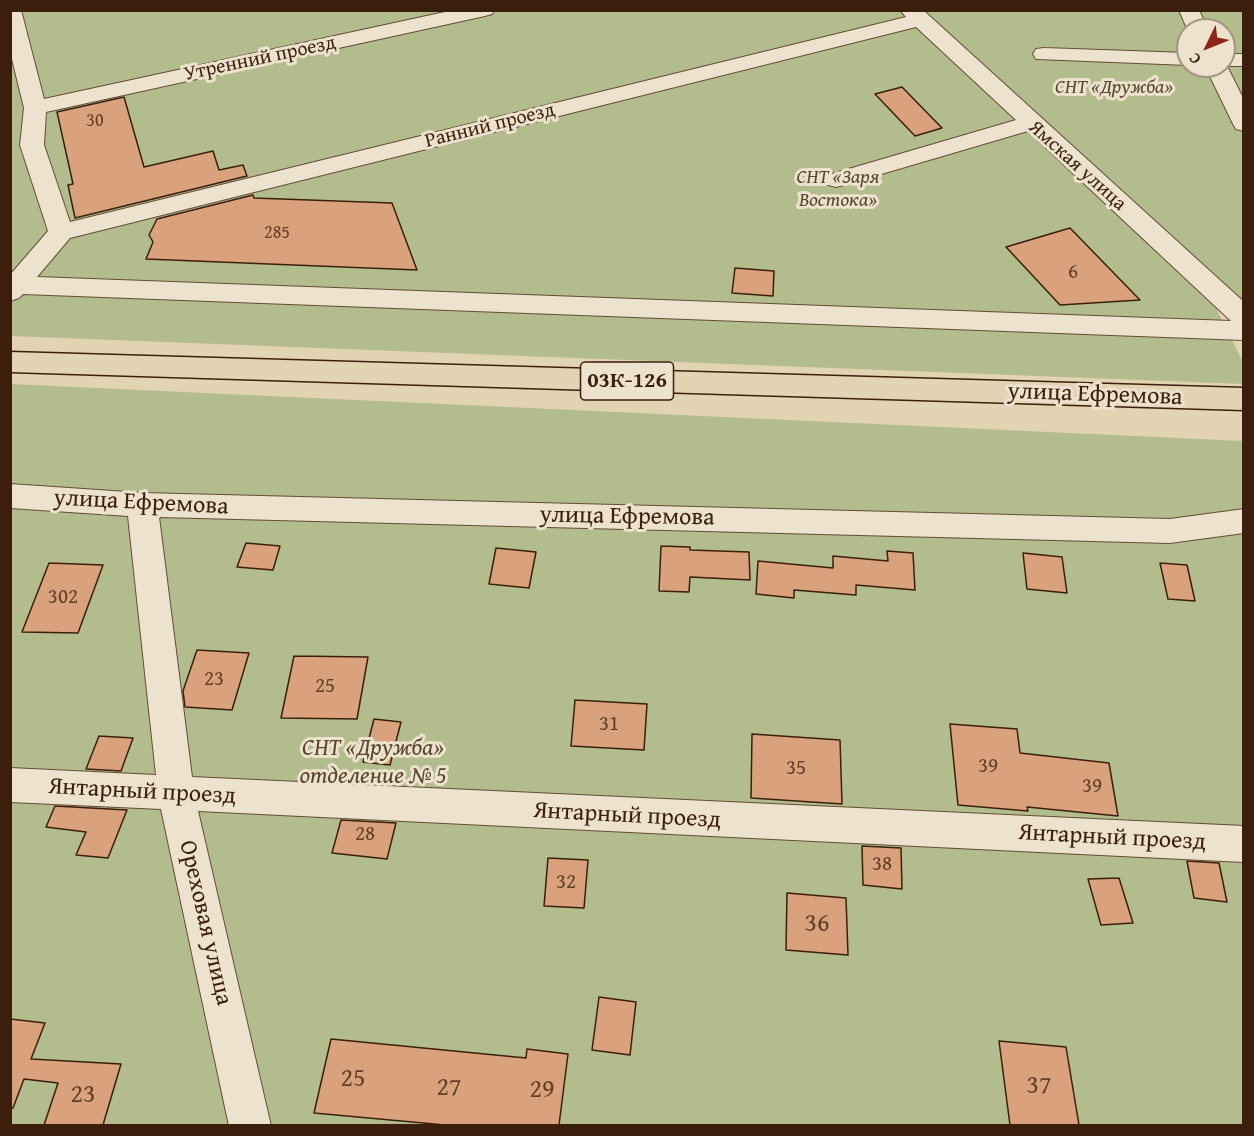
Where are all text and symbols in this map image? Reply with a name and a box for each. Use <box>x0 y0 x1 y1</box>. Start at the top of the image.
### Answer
north arrow <box>1176 18 1236 78</box>
street label: Утренний проезд <box>182 31 338 87</box>
text: С <box>1182 47 1206 70</box>
park label: СНТ «Дружба» <box>1055 76 1173 100</box>
street label: Ранний проезд <box>423 98 557 154</box>
house number: 30 <box>86 110 104 132</box>
street label: Ямская улица <box>1023 116 1131 216</box>
park label: СНТ «Заря Востока» <box>796 166 880 213</box>
house number: 285 <box>264 222 290 244</box>
house number: 6 <box>1068 260 1078 286</box>
road number: 03К-126 <box>580 362 674 400</box>
street label: улица Ефремова <box>1007 378 1183 412</box>
street label: улица Ефремова <box>53 484 229 522</box>
street label: улица Ефремова <box>539 501 715 533</box>
house number: 302 <box>48 585 78 611</box>
house number: 23 <box>204 667 224 693</box>
house number: 25 <box>315 674 335 700</box>
house number: 31 <box>599 712 619 738</box>
park label: СНТ «Дружба» отделение № 5 <box>300 735 446 791</box>
house number: 39 <box>978 754 998 780</box>
house number: 35 <box>786 756 806 782</box>
street label: Янтарный проезд <box>48 773 236 811</box>
house number: 39 <box>1082 774 1102 800</box>
street label: Янтарный проезд <box>533 797 721 835</box>
street label: Янтарный проезд <box>1018 819 1206 857</box>
house number: 28 <box>355 822 375 848</box>
street label: Ореховая улица <box>172 838 238 1008</box>
house number: 38 <box>872 852 892 878</box>
house number: 32 <box>556 870 576 896</box>
house number: 36 <box>804 908 830 940</box>
house number: 25 <box>340 1063 366 1095</box>
house number: 37 <box>1026 1070 1052 1102</box>
house number: 27 <box>436 1072 462 1104</box>
house number: 29 <box>529 1074 555 1106</box>
house number: 23 <box>70 1079 96 1111</box>

